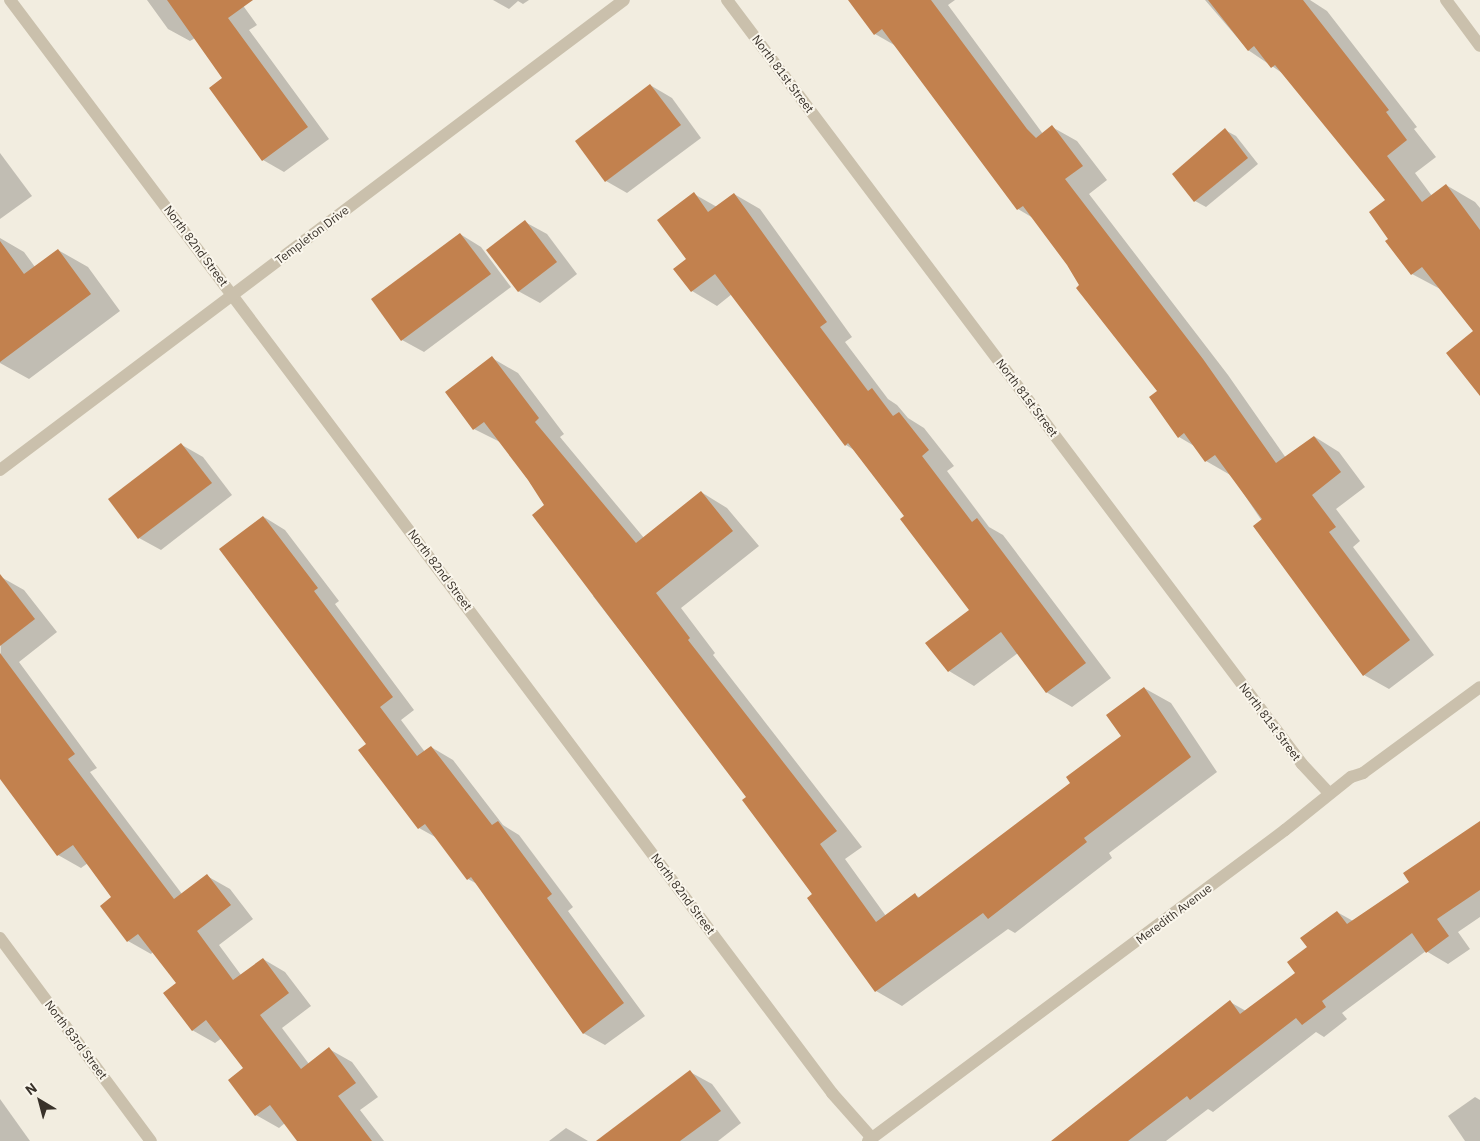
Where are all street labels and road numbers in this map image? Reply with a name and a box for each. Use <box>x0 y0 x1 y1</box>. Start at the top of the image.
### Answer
street label: North 81st Street <box>749 32 817 116</box>
street label: North 82nd Street <box>161 203 231 289</box>
street label: Templeton Drive <box>272 203 352 267</box>
street label: North 81st Street <box>993 356 1061 440</box>
street label: North 82nd Street <box>405 527 475 613</box>
street label: North 81st Street <box>1236 680 1304 764</box>
street label: North 82nd Street <box>648 851 718 937</box>
street label: Meredith Avenue <box>1133 881 1215 947</box>
street label: North 83rd Street <box>42 998 110 1082</box>

